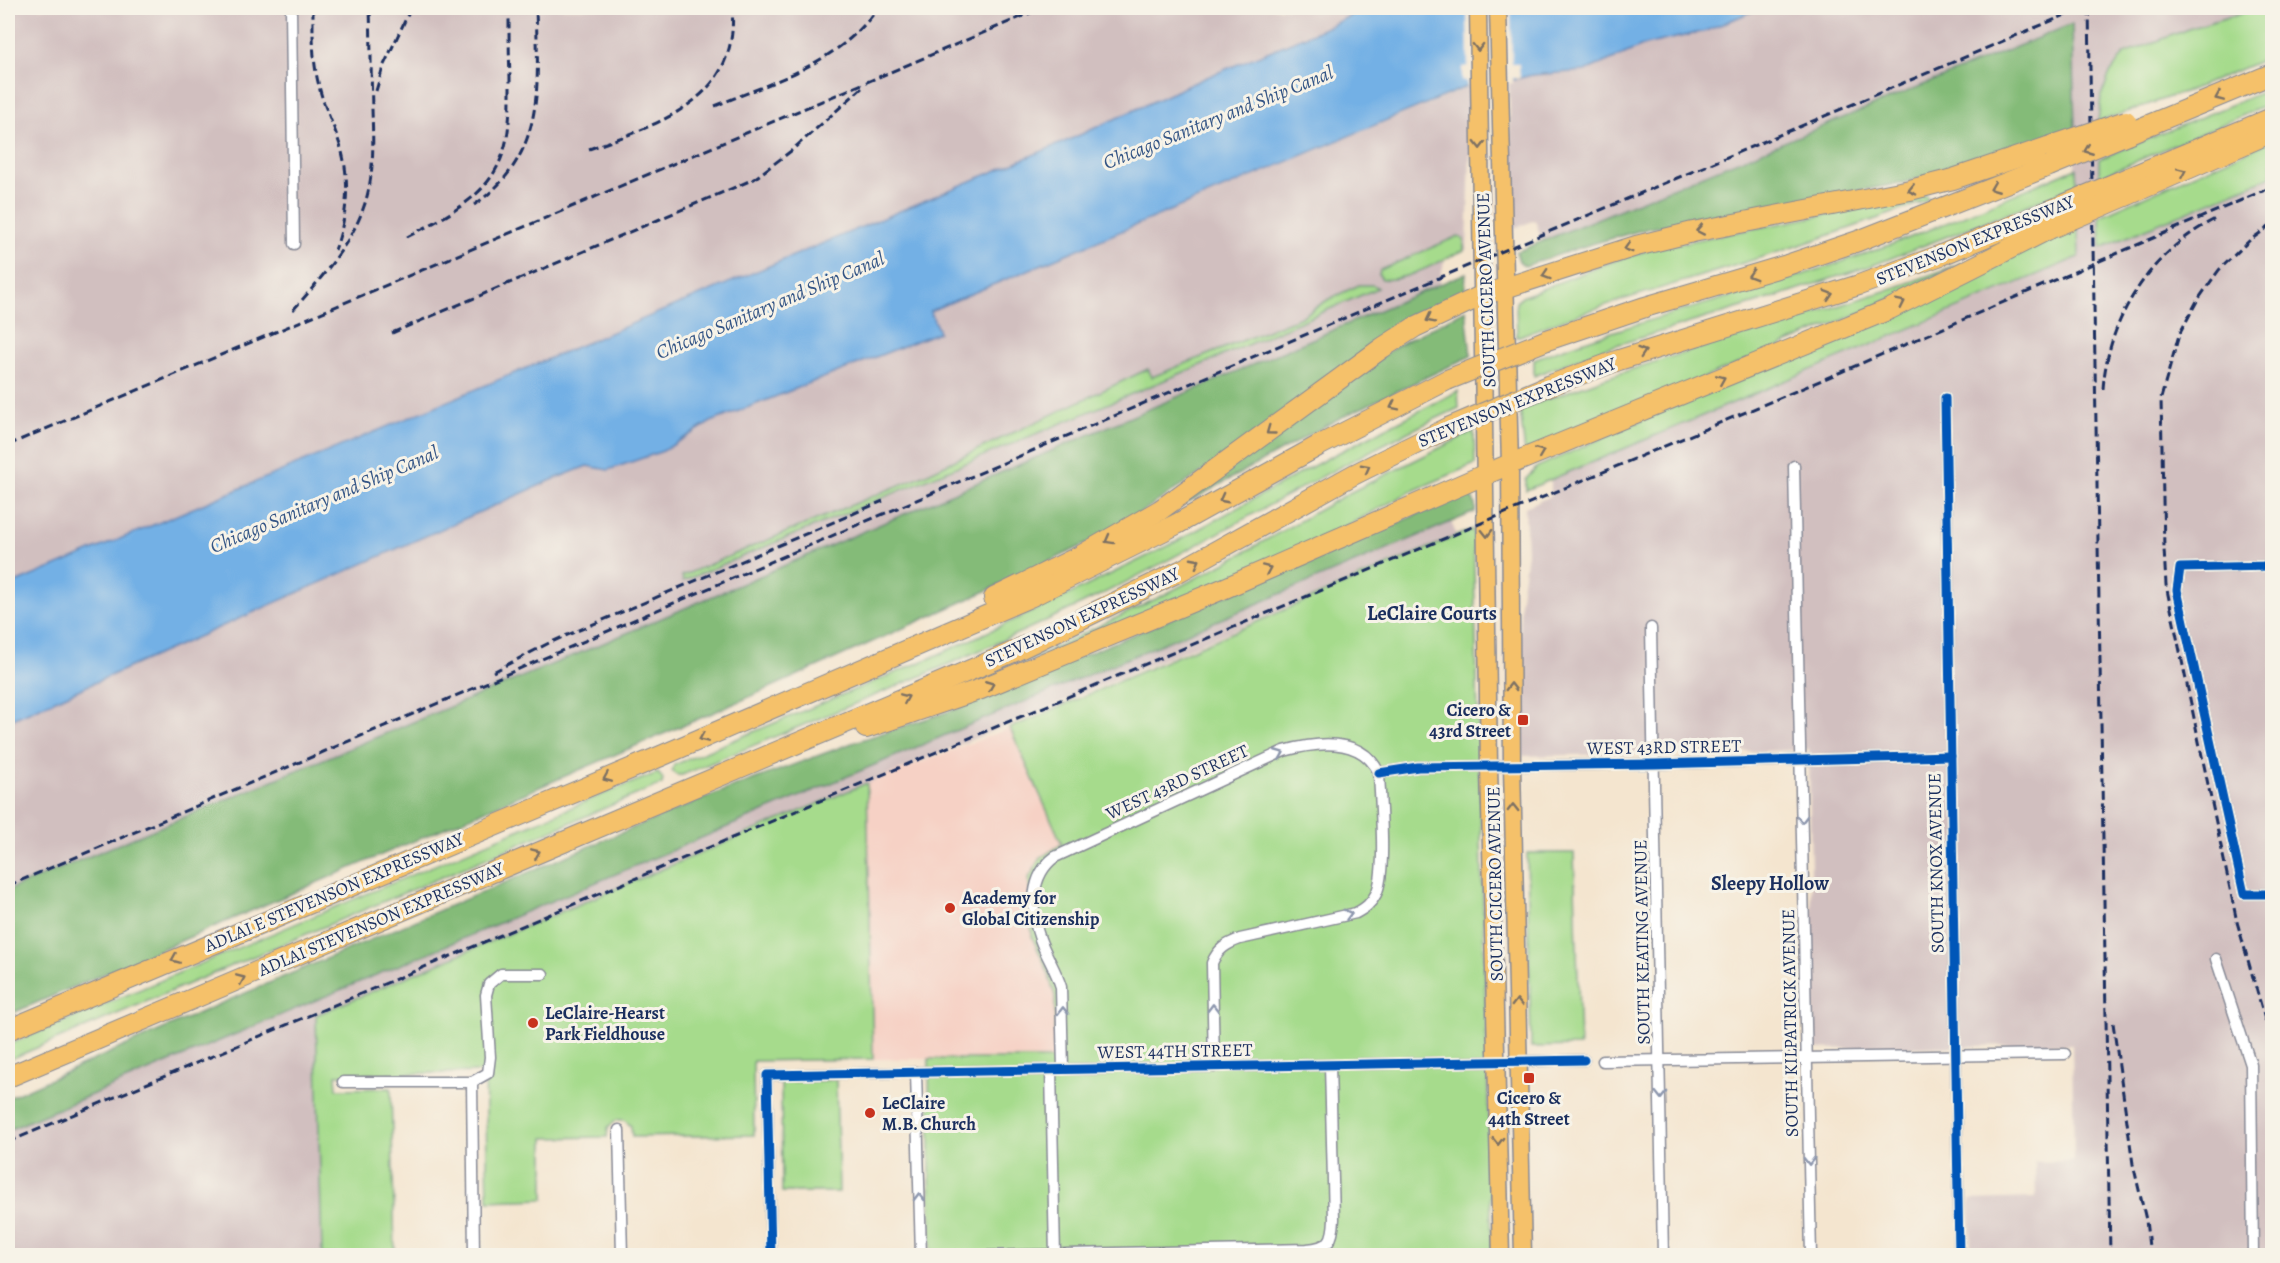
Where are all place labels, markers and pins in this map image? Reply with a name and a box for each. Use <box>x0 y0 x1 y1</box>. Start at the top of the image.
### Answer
place label: Cicero & 43rd Street <box>1429 698 1511 743</box>
marker: Cicero & 43rd Street <box>1516 713 1530 727</box>
place label: Academy for Global Citizenship <box>961 886 1100 931</box>
marker: Academy for Global Citizenship <box>943 901 957 915</box>
place label: LeClaire-Hearst Park Fieldhouse <box>545 1001 665 1046</box>
marker: LeClaire-Hearst Park Fieldhouse <box>526 1016 540 1030</box>
marker: Cicero & 44th Street <box>1522 1071 1536 1085</box>
place label: Cicero & 44th Street <box>1488 1086 1570 1131</box>
place label: LeClaire M.B. Church <box>882 1091 976 1136</box>
marker: LeClaire M.B. Church <box>863 1106 877 1120</box>

